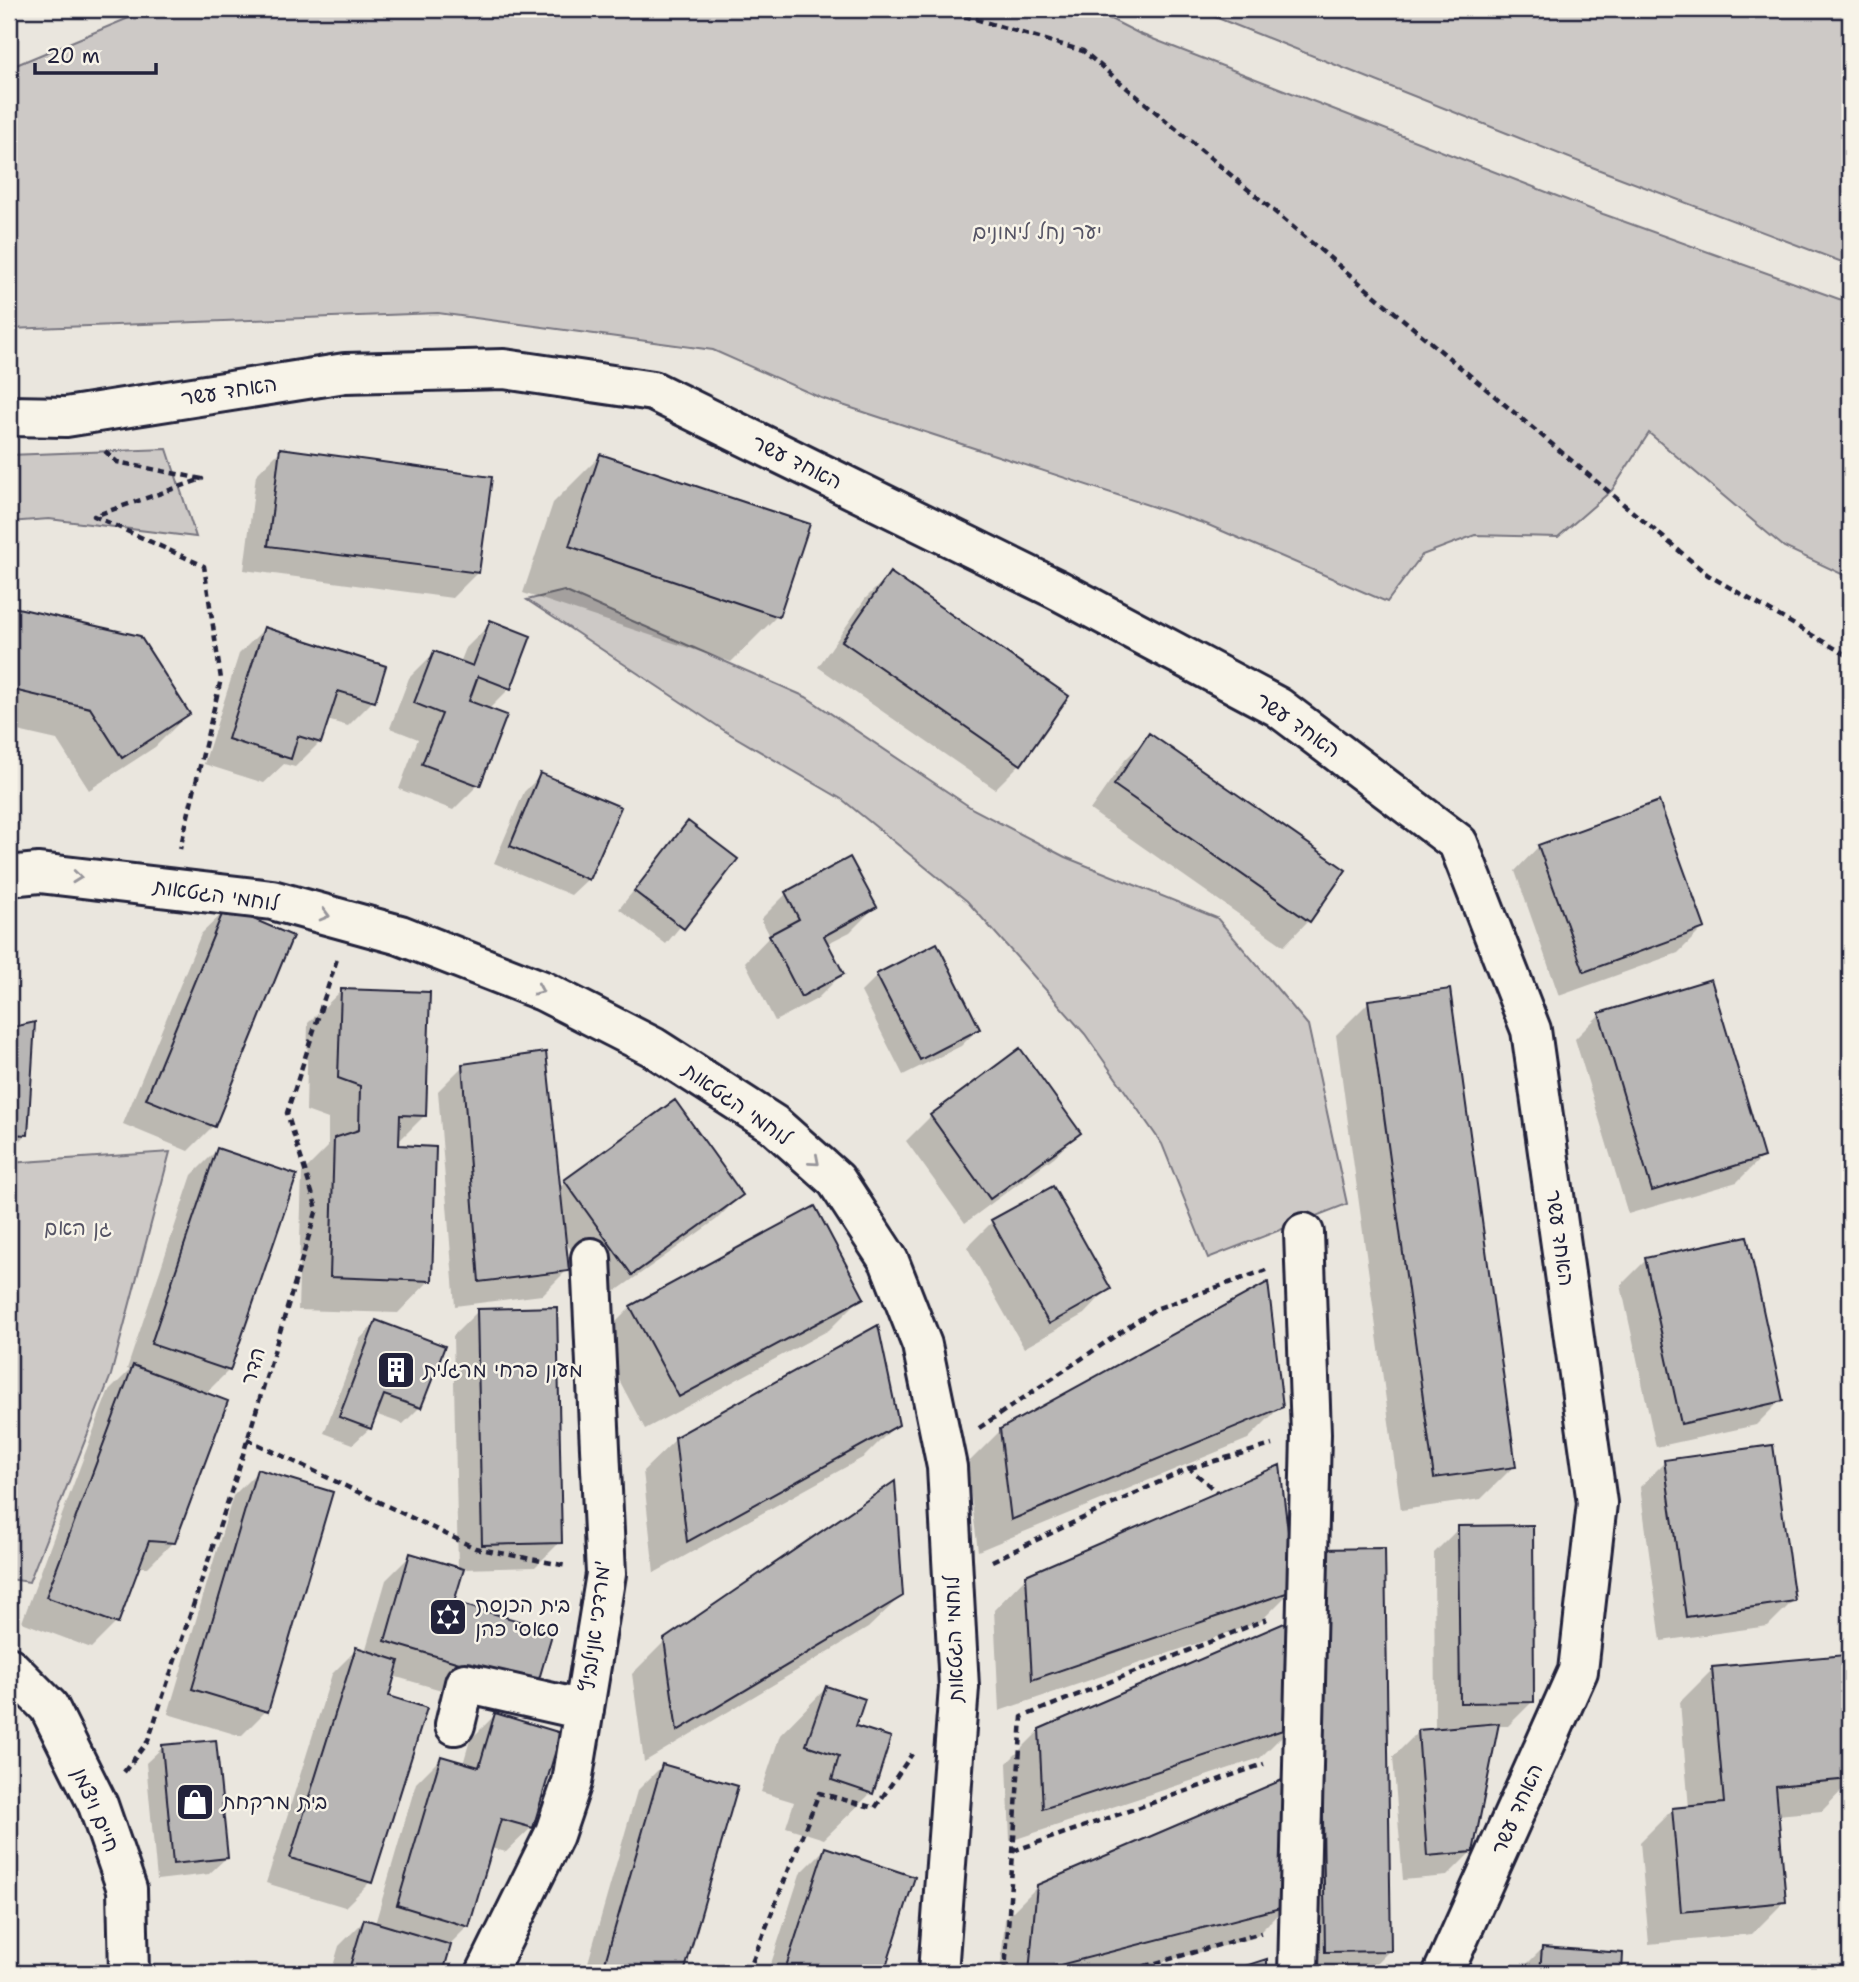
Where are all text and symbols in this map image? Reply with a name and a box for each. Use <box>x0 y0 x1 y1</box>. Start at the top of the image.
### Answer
scale bar <box>35 32 156 76</box>
text: 20 m <box>46 42 100 70</box>
park label: יער נחל לימונים <box>972 218 1102 246</box>
street label: האחד עשר <box>179 370 279 412</box>
street label: האחד עשר <box>747 428 847 496</box>
street label: האחד עשר <box>1250 686 1346 764</box>
one-way arrow <box>71 869 82 884</box>
street label: לוחמי הגטאות <box>150 872 281 918</box>
one-way arrow <box>319 906 331 921</box>
one-way arrow <box>532 982 545 996</box>
street label: לוחמי הגטאות <box>676 1055 797 1152</box>
one-way arrow <box>807 1153 820 1165</box>
street label: האחד עשר <box>1539 1188 1581 1288</box>
park label: גן האם <box>44 1214 112 1242</box>
street label: הדר <box>234 1344 272 1388</box>
building icon: מעון פרחי מרגלית <box>375 1349 417 1391</box>
place label: מעון פרחי מרגלית <box>422 1356 583 1384</box>
street label: מרדכי אנילביץ' <box>573 1559 617 1693</box>
street label: לוחמי הגטאות <box>938 1575 970 1705</box>
place label: בית הכנסת סאסי כהן <box>475 1591 570 1643</box>
synagogue icon: בית הכנסת סאסי כהן <box>427 1596 469 1638</box>
street label: האחד עשר <box>1485 1759 1549 1859</box>
street label: חיים ויצמן <box>66 1764 126 1856</box>
shop icon: בית מרקחת <box>174 1781 216 1823</box>
place label: בית מרקחת <box>220 1788 327 1816</box>

